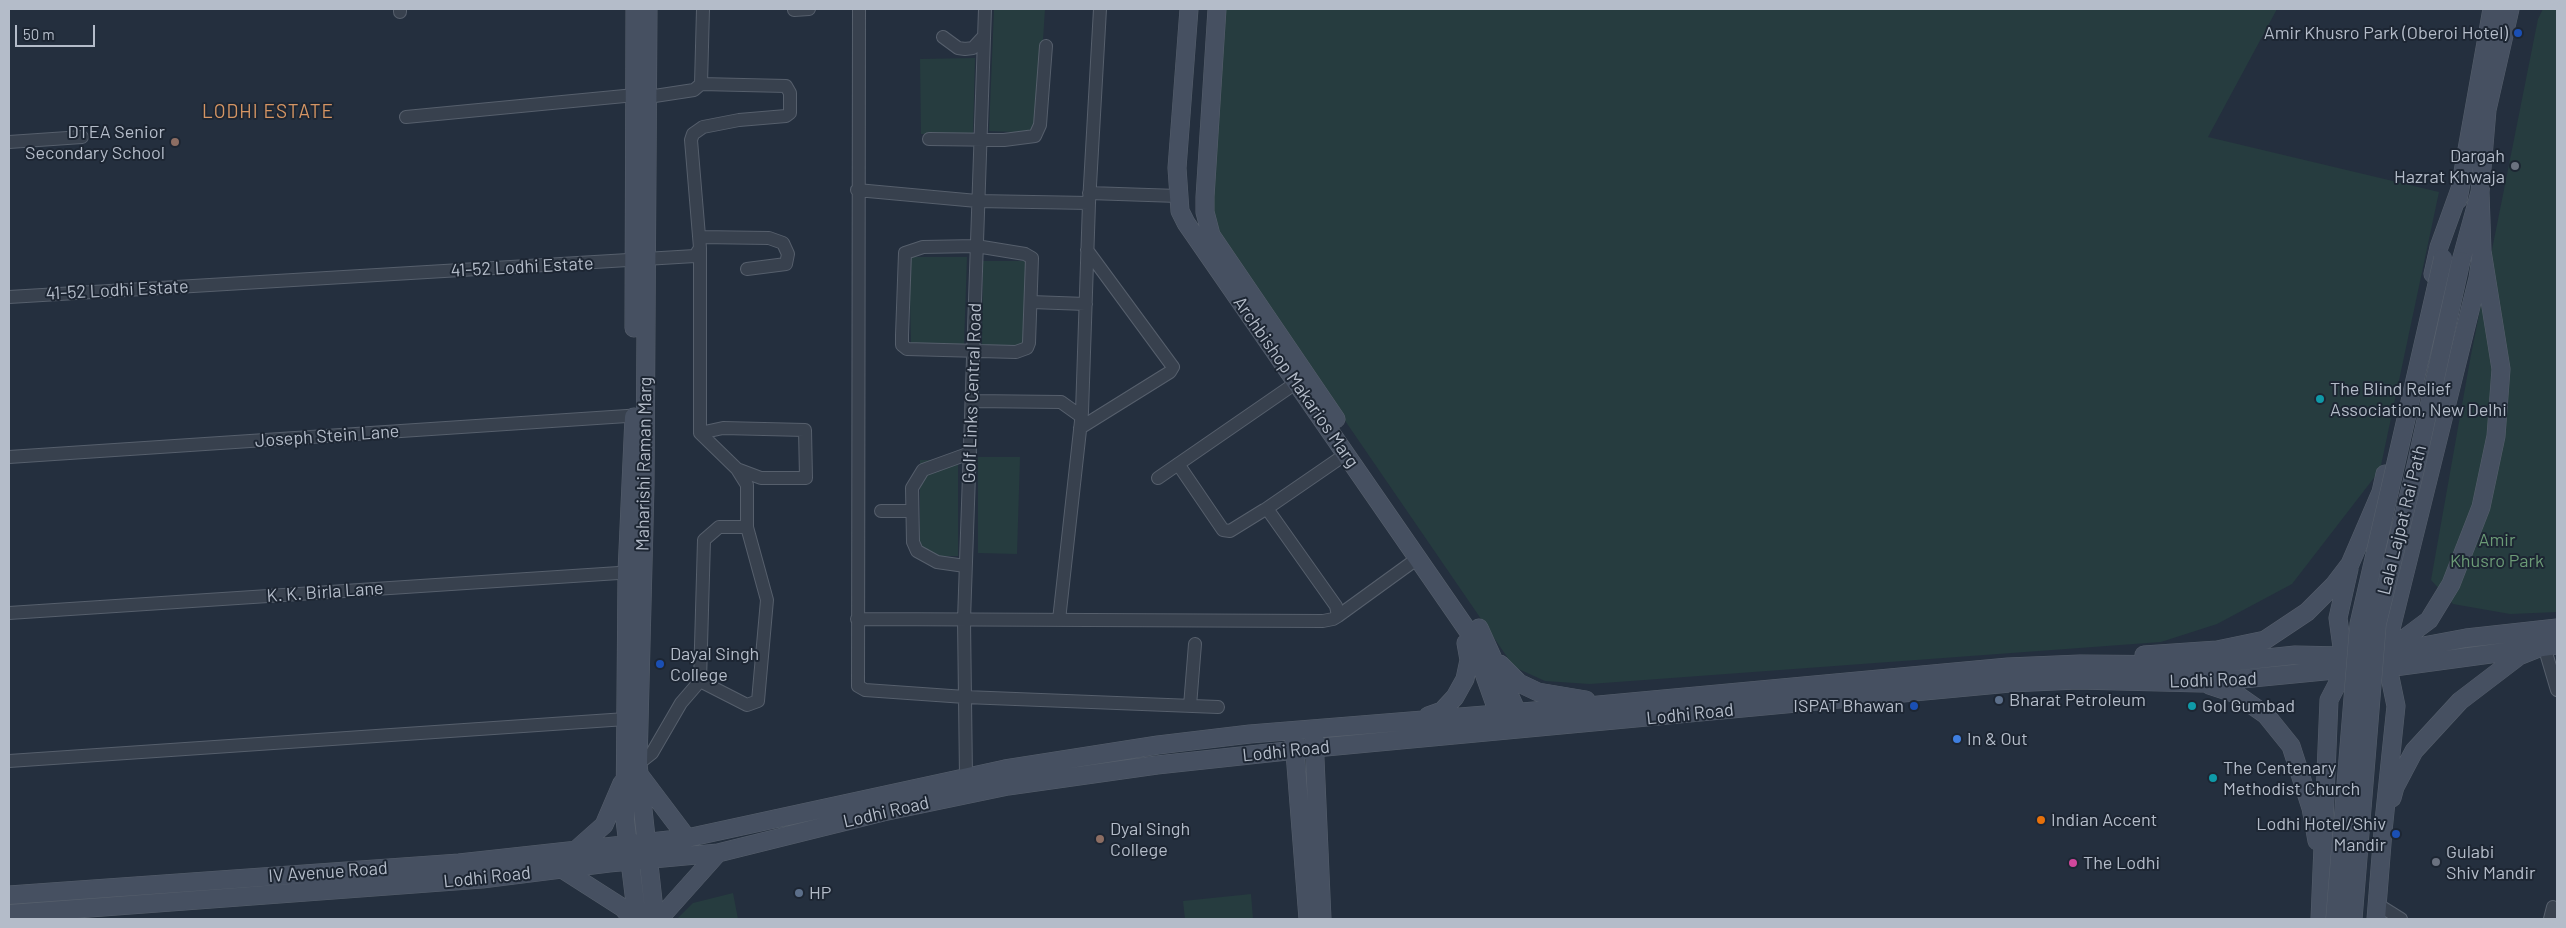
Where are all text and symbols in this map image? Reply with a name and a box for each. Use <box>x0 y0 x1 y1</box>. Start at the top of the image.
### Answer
scale bar <box>18 15 98 47</box>
place label: Amir Khusro Park (Oberoi Hotel) <box>2264 22 2508 44</box>
text: 50 m <box>23 25 55 43</box>
marker: Amir Khusro Park (Oberoi Hotel) <box>2512 27 2524 39</box>
district label: LODHI ESTATE <box>201 101 335 123</box>
place label: DTEA Senior Secondary School <box>25 121 165 163</box>
marker: DTEA Senior Secondary School <box>169 136 181 148</box>
place label: Dargah Hazrat Khwaja <box>2394 145 2505 188</box>
marker: Dargah Hazrat Khwaja <box>2509 160 2521 172</box>
street label: 41-52 Lodhi Estate <box>450 252 594 282</box>
street label: 41-52 Lodhi Estate <box>45 275 189 305</box>
street label: Archbishop Makarios Marg <box>1229 292 1363 472</box>
street label: Golf Links Central Road <box>958 302 986 484</box>
street label: Maharishi Raman Marg <box>632 377 656 551</box>
place label: The Blind Relief Association, New Delhi <box>2330 378 2507 420</box>
marker: The Blind Relief Association, New Delhi <box>2314 393 2326 405</box>
street label: Joseph Stein Lane <box>254 420 400 452</box>
street label: Lala Lajpat Rai Path <box>2373 443 2431 597</box>
park label: Amir Khusro Park <box>2450 529 2544 572</box>
street label: K. K. Birla Lane <box>266 577 384 607</box>
place label: Dayal Singh College <box>670 643 759 686</box>
marker: Dayal Singh College <box>654 658 666 670</box>
street label: Lodhi Road <box>2169 668 2257 692</box>
place label: Bharat Petroleum <box>2009 689 2146 711</box>
marker: Bharat Petroleum <box>1993 694 2005 706</box>
place label: ISPAT Bhawan <box>1793 695 1904 717</box>
place label: Gol Gumbad <box>2202 695 2295 717</box>
street label: Lodhi Road <box>1645 699 1735 729</box>
marker: ISPAT Bhawan <box>1908 700 1920 712</box>
marker: Gol Gumbad <box>2186 700 2198 712</box>
place label: In & Out <box>1967 728 2028 750</box>
marker: In & Out <box>1951 733 1963 745</box>
street label: Lodhi Road <box>1241 736 1331 766</box>
place label: The Centenary Methodist Church <box>2223 757 2360 800</box>
marker: The Centenary Methodist Church <box>2207 772 2219 784</box>
street label: Lodhi Road <box>841 792 931 832</box>
place label: Indian Accent <box>2051 809 2157 831</box>
place label: Lodhi Hotel/Shiv Mandir <box>2256 813 2386 856</box>
marker: Indian Accent <box>2035 814 2047 826</box>
place label: Dyal Singh College <box>1110 818 1190 861</box>
marker: Lodhi Hotel/Shiv Mandir <box>2390 828 2402 840</box>
marker: Dyal Singh College <box>1094 833 1106 845</box>
place label: Gulabi Shiv Mandir <box>2446 841 2536 884</box>
place label: The Lodhi <box>2083 852 2160 874</box>
marker: Gulabi Shiv Mandir <box>2430 856 2442 868</box>
street label: IV Avenue Road <box>268 857 388 887</box>
marker: The Lodhi <box>2067 857 2079 869</box>
street label: Lodhi Road <box>442 862 532 892</box>
place label: HP <box>809 882 831 904</box>
marker: HP <box>793 887 805 899</box>

